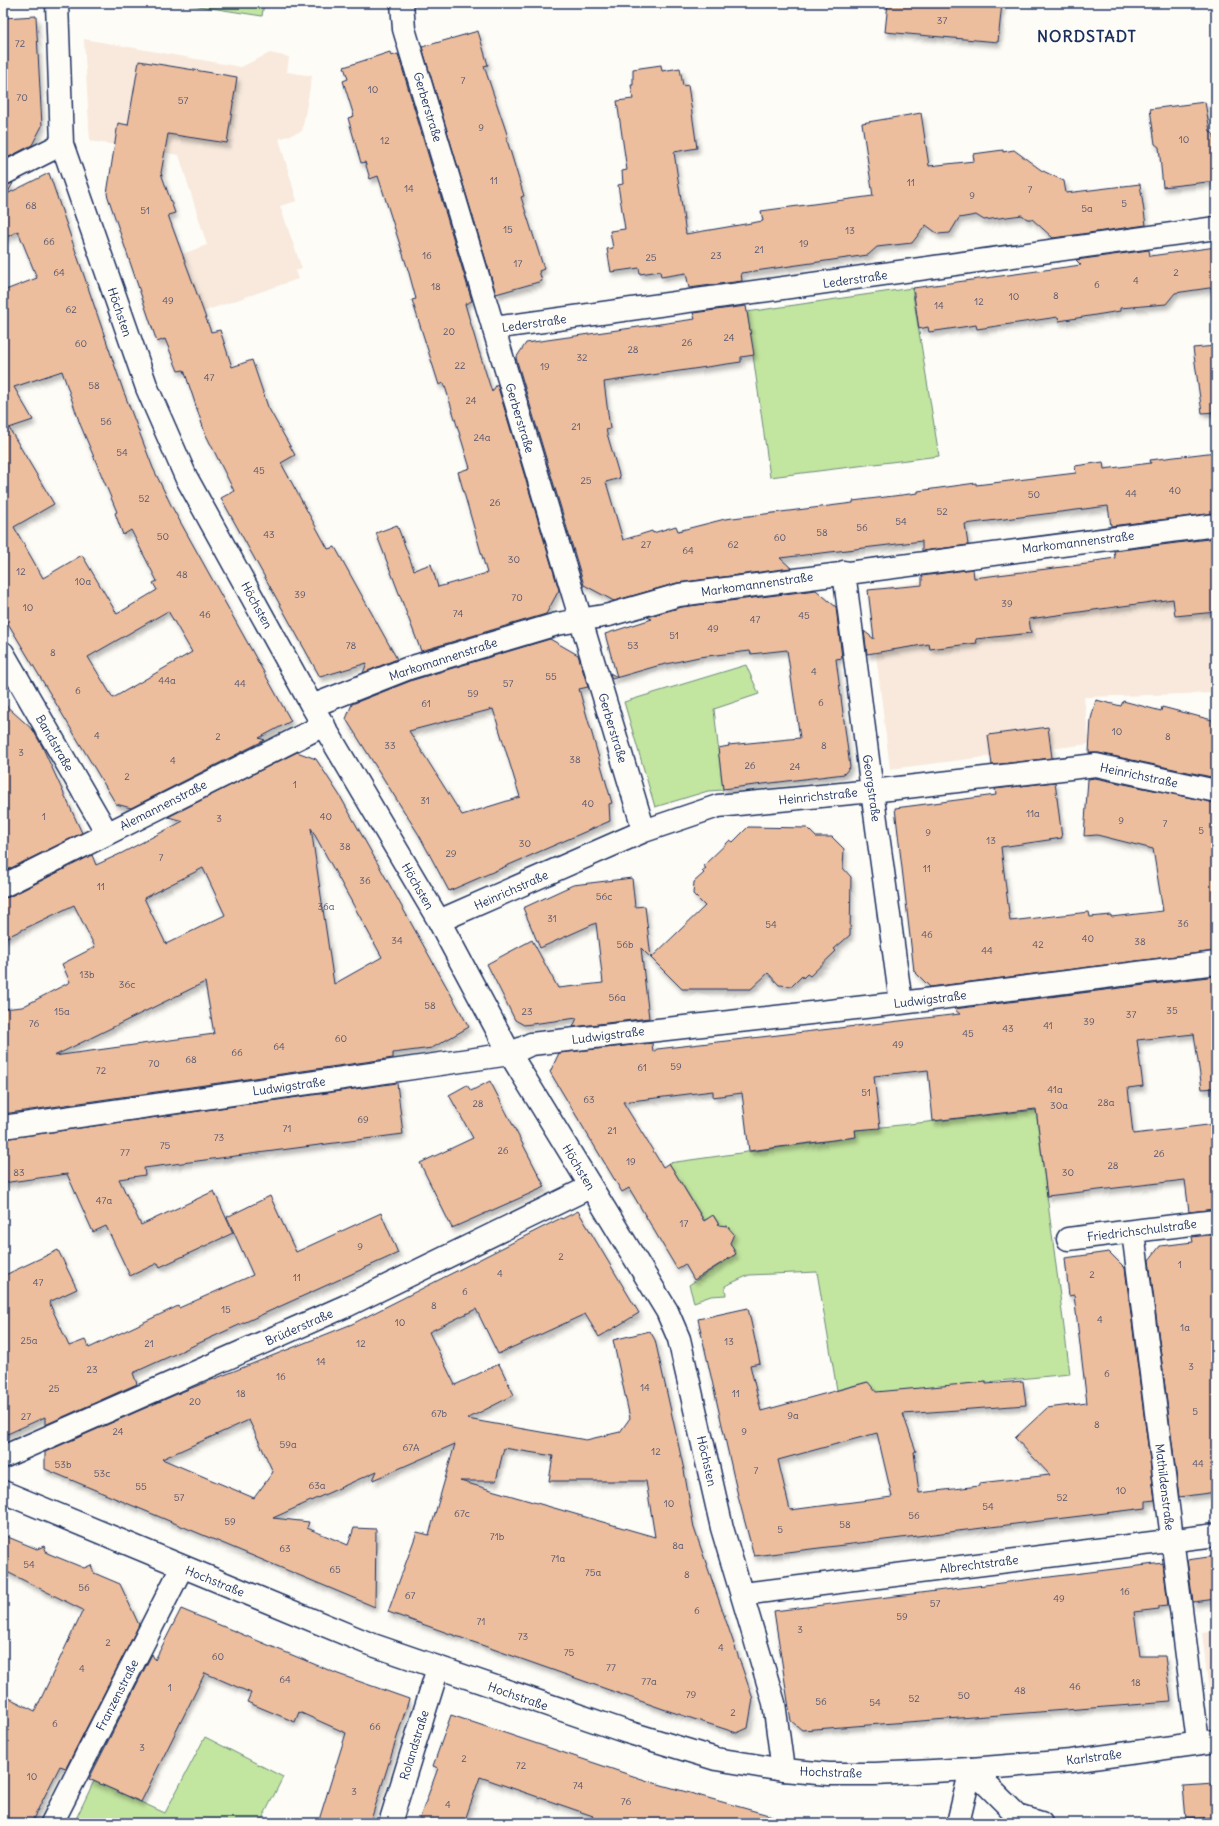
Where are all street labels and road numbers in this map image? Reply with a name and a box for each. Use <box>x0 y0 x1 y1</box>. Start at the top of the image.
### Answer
street label: Gerberstraße <box>410 70 446 144</box>
street label: Lederstraße <box>822 267 888 291</box>
street label: Höchsten <box>105 285 135 339</box>
street label: Lederstraße <box>501 311 567 335</box>
street label: Gerberstraße <box>502 381 538 455</box>
street label: Markomannenstraße <box>1021 528 1135 556</box>
street label: Markomannenstraße <box>700 569 814 599</box>
street label: Höchsten <box>238 579 276 631</box>
street label: Markomannenstraße <box>387 634 499 684</box>
street label: Gerberstraße <box>595 691 631 765</box>
street label: Bandstraße <box>33 712 77 774</box>
street label: Georgstraße <box>860 754 884 822</box>
street label: Heinrichstraße <box>1099 759 1179 791</box>
street label: Alemannenstraße <box>117 777 209 833</box>
street label: Heinrichstraße <box>778 784 858 808</box>
street label: Höchsten <box>399 860 437 912</box>
street label: Heinrichstraße <box>472 867 550 913</box>
street label: Ludwigstraße <box>893 987 967 1011</box>
street label: Ludwigstraße <box>571 1023 645 1047</box>
street label: Ludwigstraße <box>252 1073 326 1099</box>
street label: Höchsten <box>559 1141 599 1193</box>
street label: Friedrichschulstraße <box>1086 1216 1198 1244</box>
street label: Brüderstraße <box>263 1305 335 1349</box>
street label: Höchsten <box>694 1434 720 1488</box>
street label: Mathildenstraße <box>1152 1443 1178 1531</box>
street label: Albrechtstraße <box>939 1552 1019 1576</box>
street label: Hochstraße <box>183 1562 247 1600</box>
street label: Franzenstraße <box>93 1657 141 1733</box>
street label: Hochstraße <box>486 1679 550 1713</box>
street label: Rolandstraße <box>396 1708 432 1782</box>
street label: Karlstraße <box>1065 1746 1123 1768</box>
street label: Hochstraße <box>799 1763 863 1781</box>

